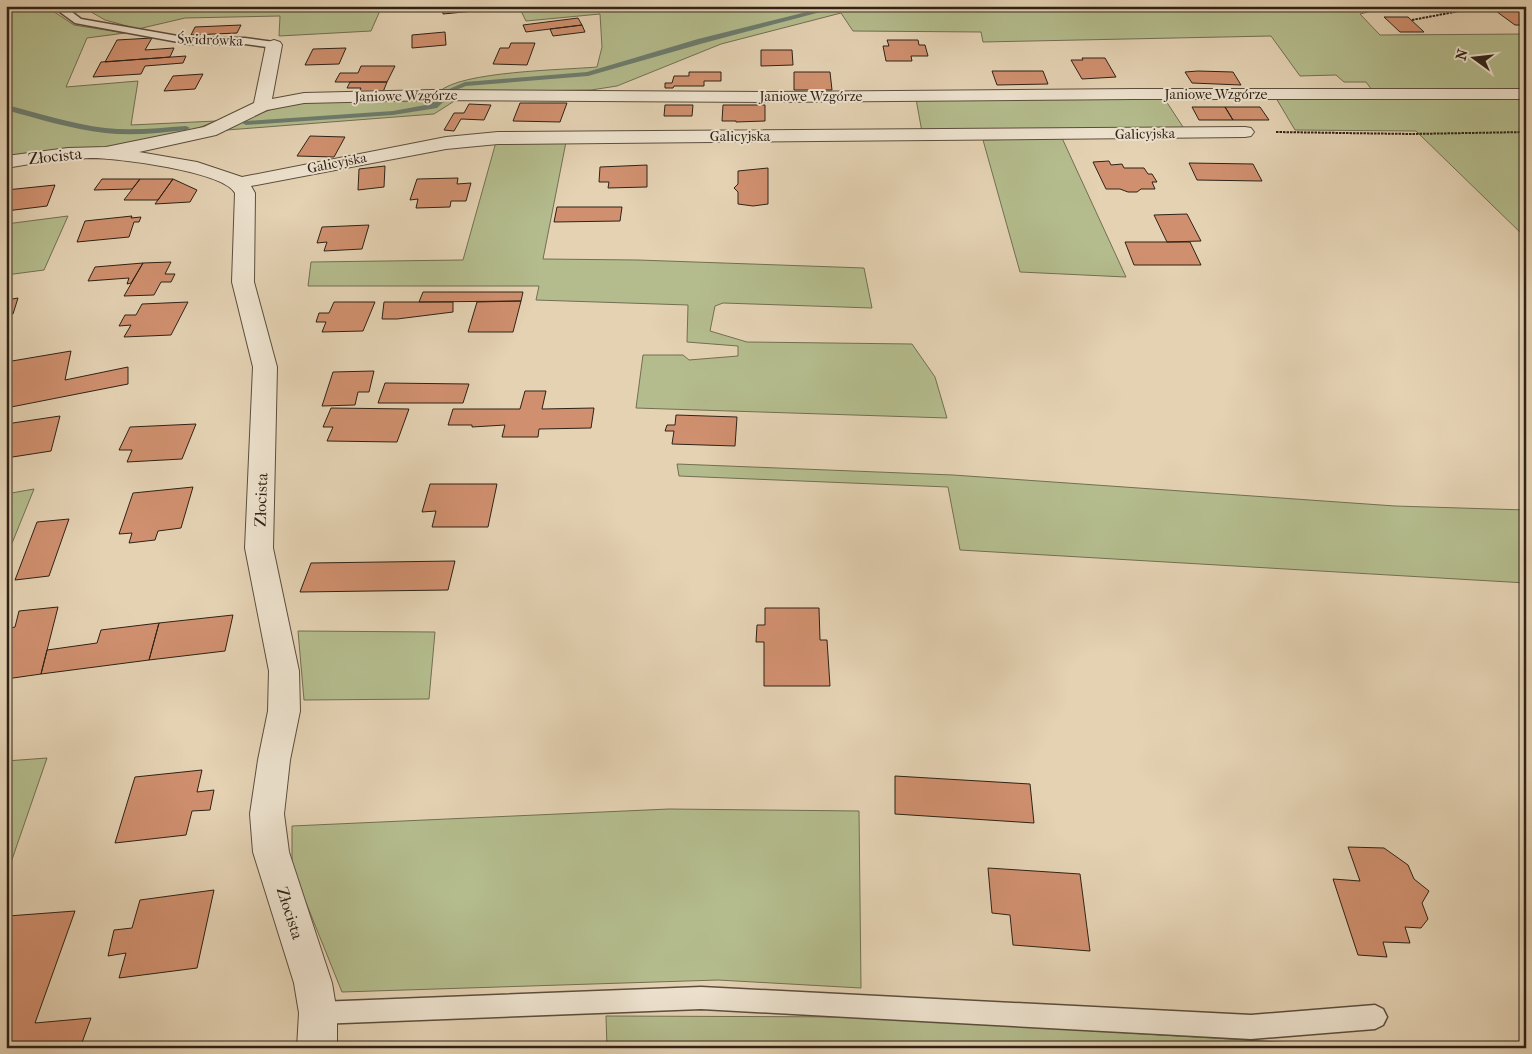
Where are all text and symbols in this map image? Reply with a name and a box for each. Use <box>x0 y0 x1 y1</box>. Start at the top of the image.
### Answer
street label: Świdrówka <box>177 29 244 50</box>
north arrow <box>1450 32 1500 82</box>
text: N <box>1452 47 1472 62</box>
street label: Janiowe Wzgórze <box>1163 86 1268 103</box>
street label: Janiowe Wzgórze <box>353 87 458 105</box>
street label: Janiowe Wzgórze <box>758 88 863 105</box>
street label: Galicyjska <box>1115 125 1176 143</box>
street label: Galicyjska <box>710 128 771 145</box>
street label: Złocista <box>27 144 83 168</box>
street label: Galicyjska <box>306 149 369 177</box>
street label: Złocista <box>251 472 271 527</box>
street label: Złocista <box>273 884 308 942</box>

